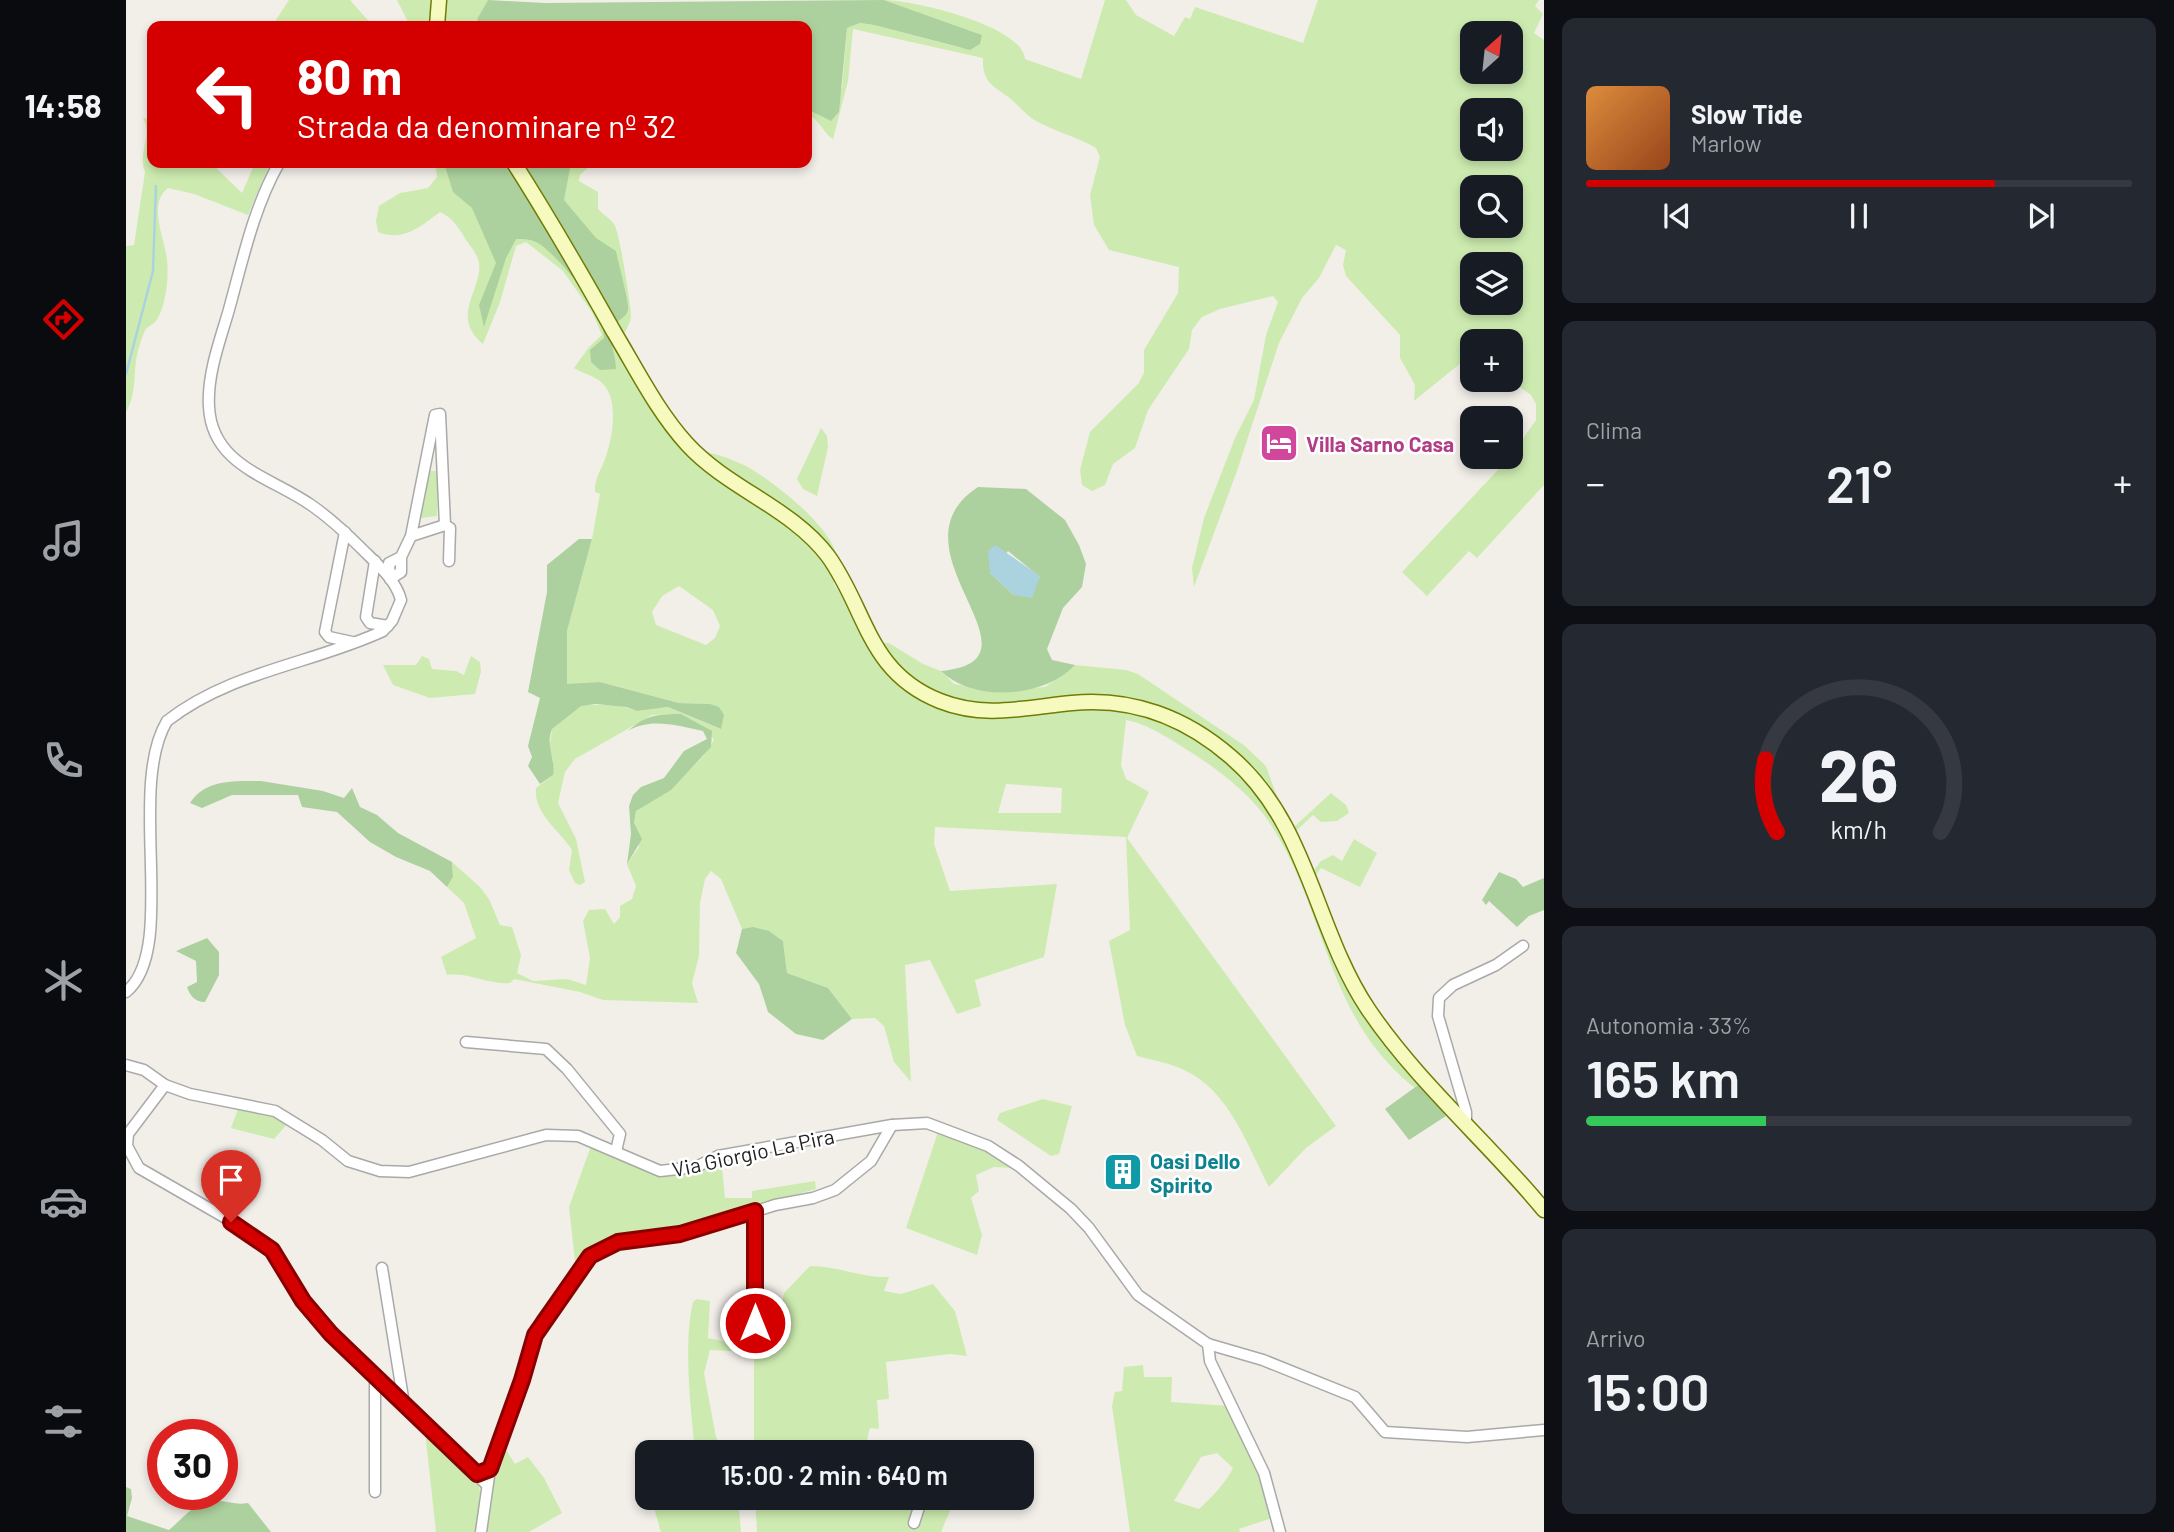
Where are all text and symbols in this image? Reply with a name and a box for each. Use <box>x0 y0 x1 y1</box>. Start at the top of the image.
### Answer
north arrow <box>1460 21 1522 84</box>
map controls <box>1460 21 1523 469</box>
text: 80 m <box>297 46 402 105</box>
icon: left <box>182 49 273 140</box>
text: 14:58 <box>25 86 101 124</box>
button: sound <box>1460 98 1523 161</box>
text: Slow Tide <box>1691 98 1803 129</box>
text: Strada da denominare nº 32 <box>297 106 676 144</box>
text: Marlow <box>1691 129 1762 157</box>
button: search <box>1460 175 1523 238</box>
icon: previous <box>1658 197 1696 235</box>
icon: pause <box>1840 197 1878 235</box>
icon: next <box>2022 197 2060 235</box>
button: layers <box>1460 252 1523 315</box>
icon: directions <box>39 295 88 344</box>
button: + <box>1460 329 1523 392</box>
button: − <box>1460 406 1523 469</box>
text: Clima <box>1586 416 1642 444</box>
hotel icon: Villa Sarno Casa <box>1258 422 1300 464</box>
place label: Villa Sarno Casa <box>1306 431 1454 456</box>
text: 21° <box>1826 451 1892 513</box>
text: − <box>1586 459 1605 505</box>
text: + <box>2113 459 2132 505</box>
icon: music <box>39 516 88 565</box>
text: 26 <box>1819 729 1899 817</box>
icon: phone <box>39 736 88 785</box>
text: km/h <box>1831 814 1887 844</box>
icon: climate <box>39 956 88 1005</box>
text: Autonomia · 33% <box>1586 1011 1752 1039</box>
text: 165 km <box>1586 1046 1740 1108</box>
street label: Via Giorgio La Pira <box>670 1123 836 1181</box>
place label: Oasi Dello Spirito <box>1150 1148 1241 1197</box>
pin <box>201 1150 261 1222</box>
building icon: Oasi Dello Spirito <box>1102 1151 1144 1193</box>
icon: arrive <box>212 1161 250 1199</box>
icon: car <box>39 1177 88 1226</box>
position arrow <box>718 1286 792 1360</box>
text: Arrivo <box>1586 1324 1646 1352</box>
text: 15:00 <box>1586 1359 1709 1421</box>
icon: filters <box>39 1397 88 1446</box>
speed limit sign: 30 <box>147 1419 238 1510</box>
text: 15:00 · 2 min · 640 m <box>721 1459 948 1490</box>

